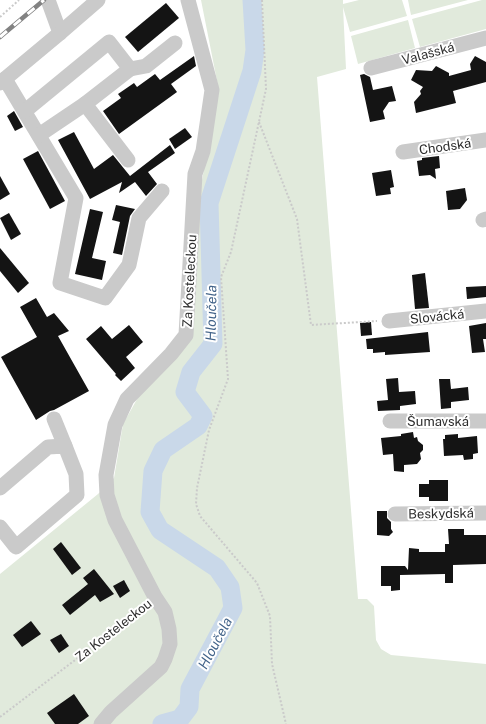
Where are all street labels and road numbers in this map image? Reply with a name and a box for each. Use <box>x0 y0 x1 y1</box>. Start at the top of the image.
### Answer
street label: Valašská <box>400 39 456 68</box>
street label: Chodská <box>418 135 472 158</box>
street label: Za Kosteleckou <box>180 234 199 328</box>
street label: Slovácká <box>409 306 465 327</box>
street label: Šumavská <box>407 414 469 429</box>
street label: Beskydská <box>408 505 474 522</box>
street label: Za Kosteleckou <box>72 596 155 665</box>

